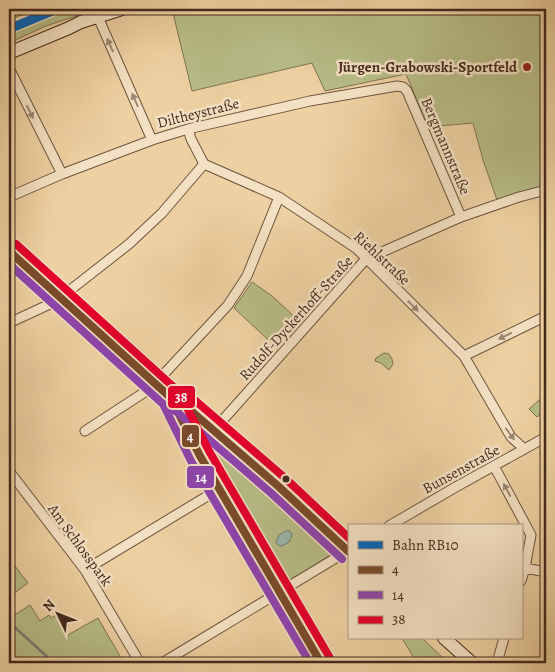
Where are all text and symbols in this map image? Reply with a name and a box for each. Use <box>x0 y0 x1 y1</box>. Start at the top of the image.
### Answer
one-way arrow <box>106 38 114 52</box>
place label: Jürgen-Grabowski-Sportfeld <box>338 57 518 77</box>
marker: Jürgen-Grabowski-Sportfeld <box>521 61 533 73</box>
one-way arrow <box>131 93 139 107</box>
street label: Diltheystraße <box>155 93 241 133</box>
street label: Bergmannstraße <box>417 94 476 198</box>
one-way arrow <box>27 105 35 119</box>
street label: Riehlstraße <box>349 227 415 290</box>
street label: Rudolf-Dyckerhoff-Straße <box>235 251 357 385</box>
one-way arrow <box>407 299 419 311</box>
one-way arrow <box>498 332 512 340</box>
line badge: 38 <box>167 385 196 409</box>
text: 38 <box>175 388 188 407</box>
line badge: 4 <box>181 424 200 448</box>
text: 4 <box>187 427 194 446</box>
one-way arrow <box>505 427 516 440</box>
street label: Bunsenstraße <box>419 439 503 498</box>
line badge: 14 <box>186 465 215 489</box>
text: 14 <box>195 468 207 487</box>
unlabelled marker <box>281 474 291 484</box>
one-way arrow <box>503 483 511 498</box>
street label: Am Schlosspark <box>43 499 117 591</box>
legend <box>348 524 522 640</box>
text: Bahn RB10 <box>392 535 458 555</box>
text: 4 <box>392 559 399 579</box>
text: 14 <box>392 585 404 605</box>
north arrow <box>32 590 82 640</box>
text: N <box>38 595 59 616</box>
text: 38 <box>392 609 406 629</box>

